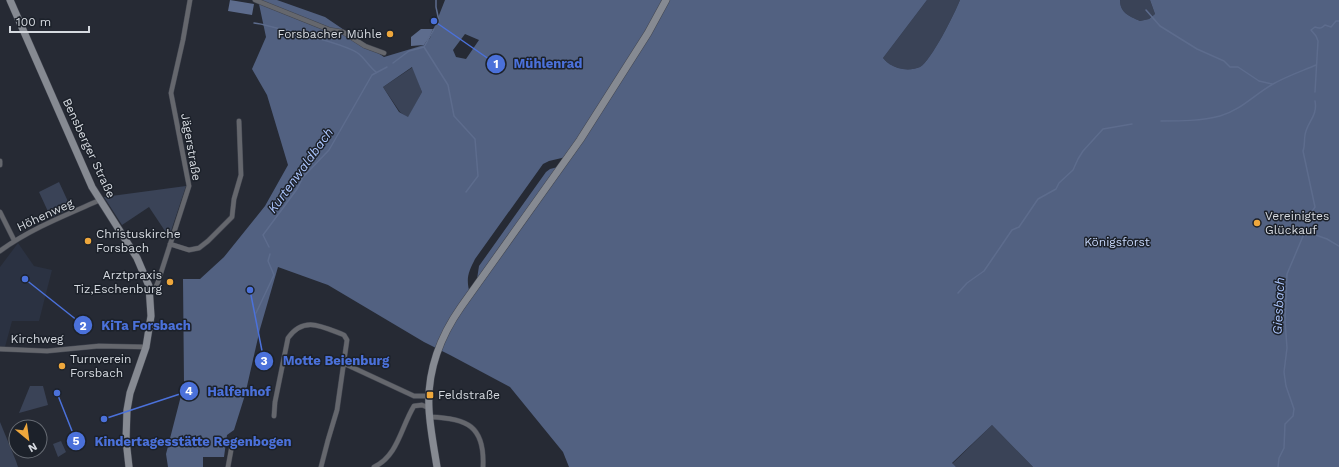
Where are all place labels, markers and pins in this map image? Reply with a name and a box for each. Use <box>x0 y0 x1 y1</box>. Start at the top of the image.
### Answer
place label: Forsbacher Mühle <box>277 27 382 41</box>
marker: Forsbacher Mühle <box>385 29 395 39</box>
callout: Mühlenrad <box>486 51 590 76</box>
place label: Vereinigtes Glückauf <box>1265 209 1329 237</box>
marker: Vereinigtes Glückauf <box>1252 218 1262 228</box>
place label: Christuskirche Forsbach <box>96 227 181 255</box>
marker: Christuskirche Forsbach <box>83 236 93 246</box>
place label: Arztpraxis Tiz,Eschenburg <box>74 268 163 296</box>
marker: Arztpraxis Tiz,Eschenburg <box>165 277 175 287</box>
callout: KiTa Forsbach <box>73 313 199 338</box>
callout: Motte Beienburg <box>254 348 397 373</box>
place label: Turnverein Forsbach <box>70 352 131 380</box>
marker: Turnverein Forsbach <box>57 361 67 371</box>
callout: Halfenhof <box>179 378 278 403</box>
place label: Feldstraße <box>438 388 500 402</box>
marker: Feldstraße <box>425 390 435 400</box>
callout: Kindertagesstätte Regenbogen <box>66 429 299 454</box>

